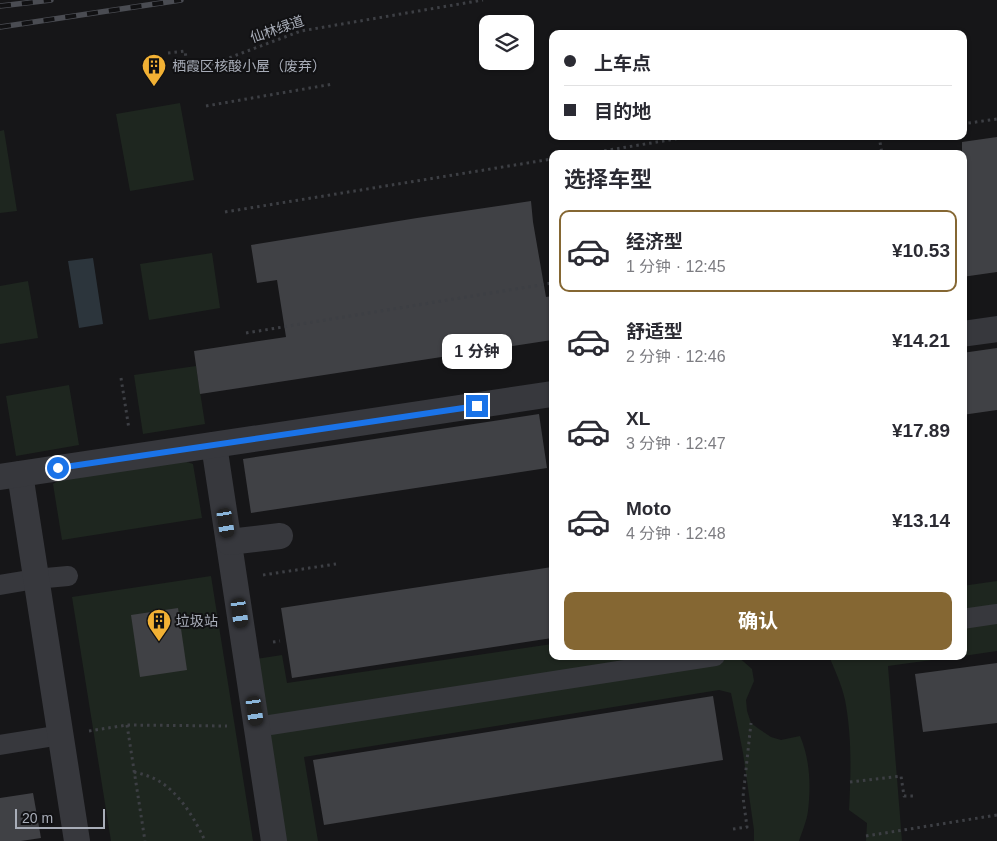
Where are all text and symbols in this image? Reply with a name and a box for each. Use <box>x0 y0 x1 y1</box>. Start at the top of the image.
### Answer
street label: 仙林绿道 <box>248 12 306 46</box>
map controls <box>479 15 534 70</box>
button: layers <box>479 15 534 70</box>
building icon: 栖霞区核酸小屋（废弃） <box>141 53 167 87</box>
text: 上车点 <box>594 53 651 74</box>
place label: 栖霞区核酸小屋（废弃） <box>172 58 326 74</box>
text: 目的地 <box>594 101 651 122</box>
text: 选择车型 <box>564 167 652 192</box>
icon: car <box>566 229 611 274</box>
text: 经济型 <box>626 231 683 252</box>
text: ¥10.53 <box>892 240 950 261</box>
text: 1 分钟 · 12:45 <box>626 258 726 275</box>
icon: car <box>566 319 611 364</box>
text: 舒适型 <box>626 321 683 342</box>
text: ¥14.21 <box>892 330 950 351</box>
callout: 1 分钟 <box>442 334 512 368</box>
text: 1 分钟 <box>454 343 500 360</box>
text: 2 分钟 · 12:46 <box>626 348 726 365</box>
route end <box>466 395 488 417</box>
text: XL <box>626 408 650 429</box>
icon: car <box>566 409 611 454</box>
text: ¥17.89 <box>892 420 950 441</box>
text: 3 分钟 · 12:47 <box>626 435 726 452</box>
route start <box>47 457 69 479</box>
text: Moto <box>626 498 671 519</box>
icon: car <box>566 499 611 544</box>
car <box>216 507 235 539</box>
text: ¥13.14 <box>892 510 950 531</box>
text: 4 分钟 · 12:48 <box>626 525 726 542</box>
button: 确认 <box>564 592 952 650</box>
car <box>230 597 249 629</box>
building icon: 垃圾站 <box>146 608 172 642</box>
place label: 垃圾站 <box>176 613 218 629</box>
car <box>245 695 264 727</box>
scale bar <box>15 806 105 829</box>
text: 20 m <box>22 810 53 826</box>

